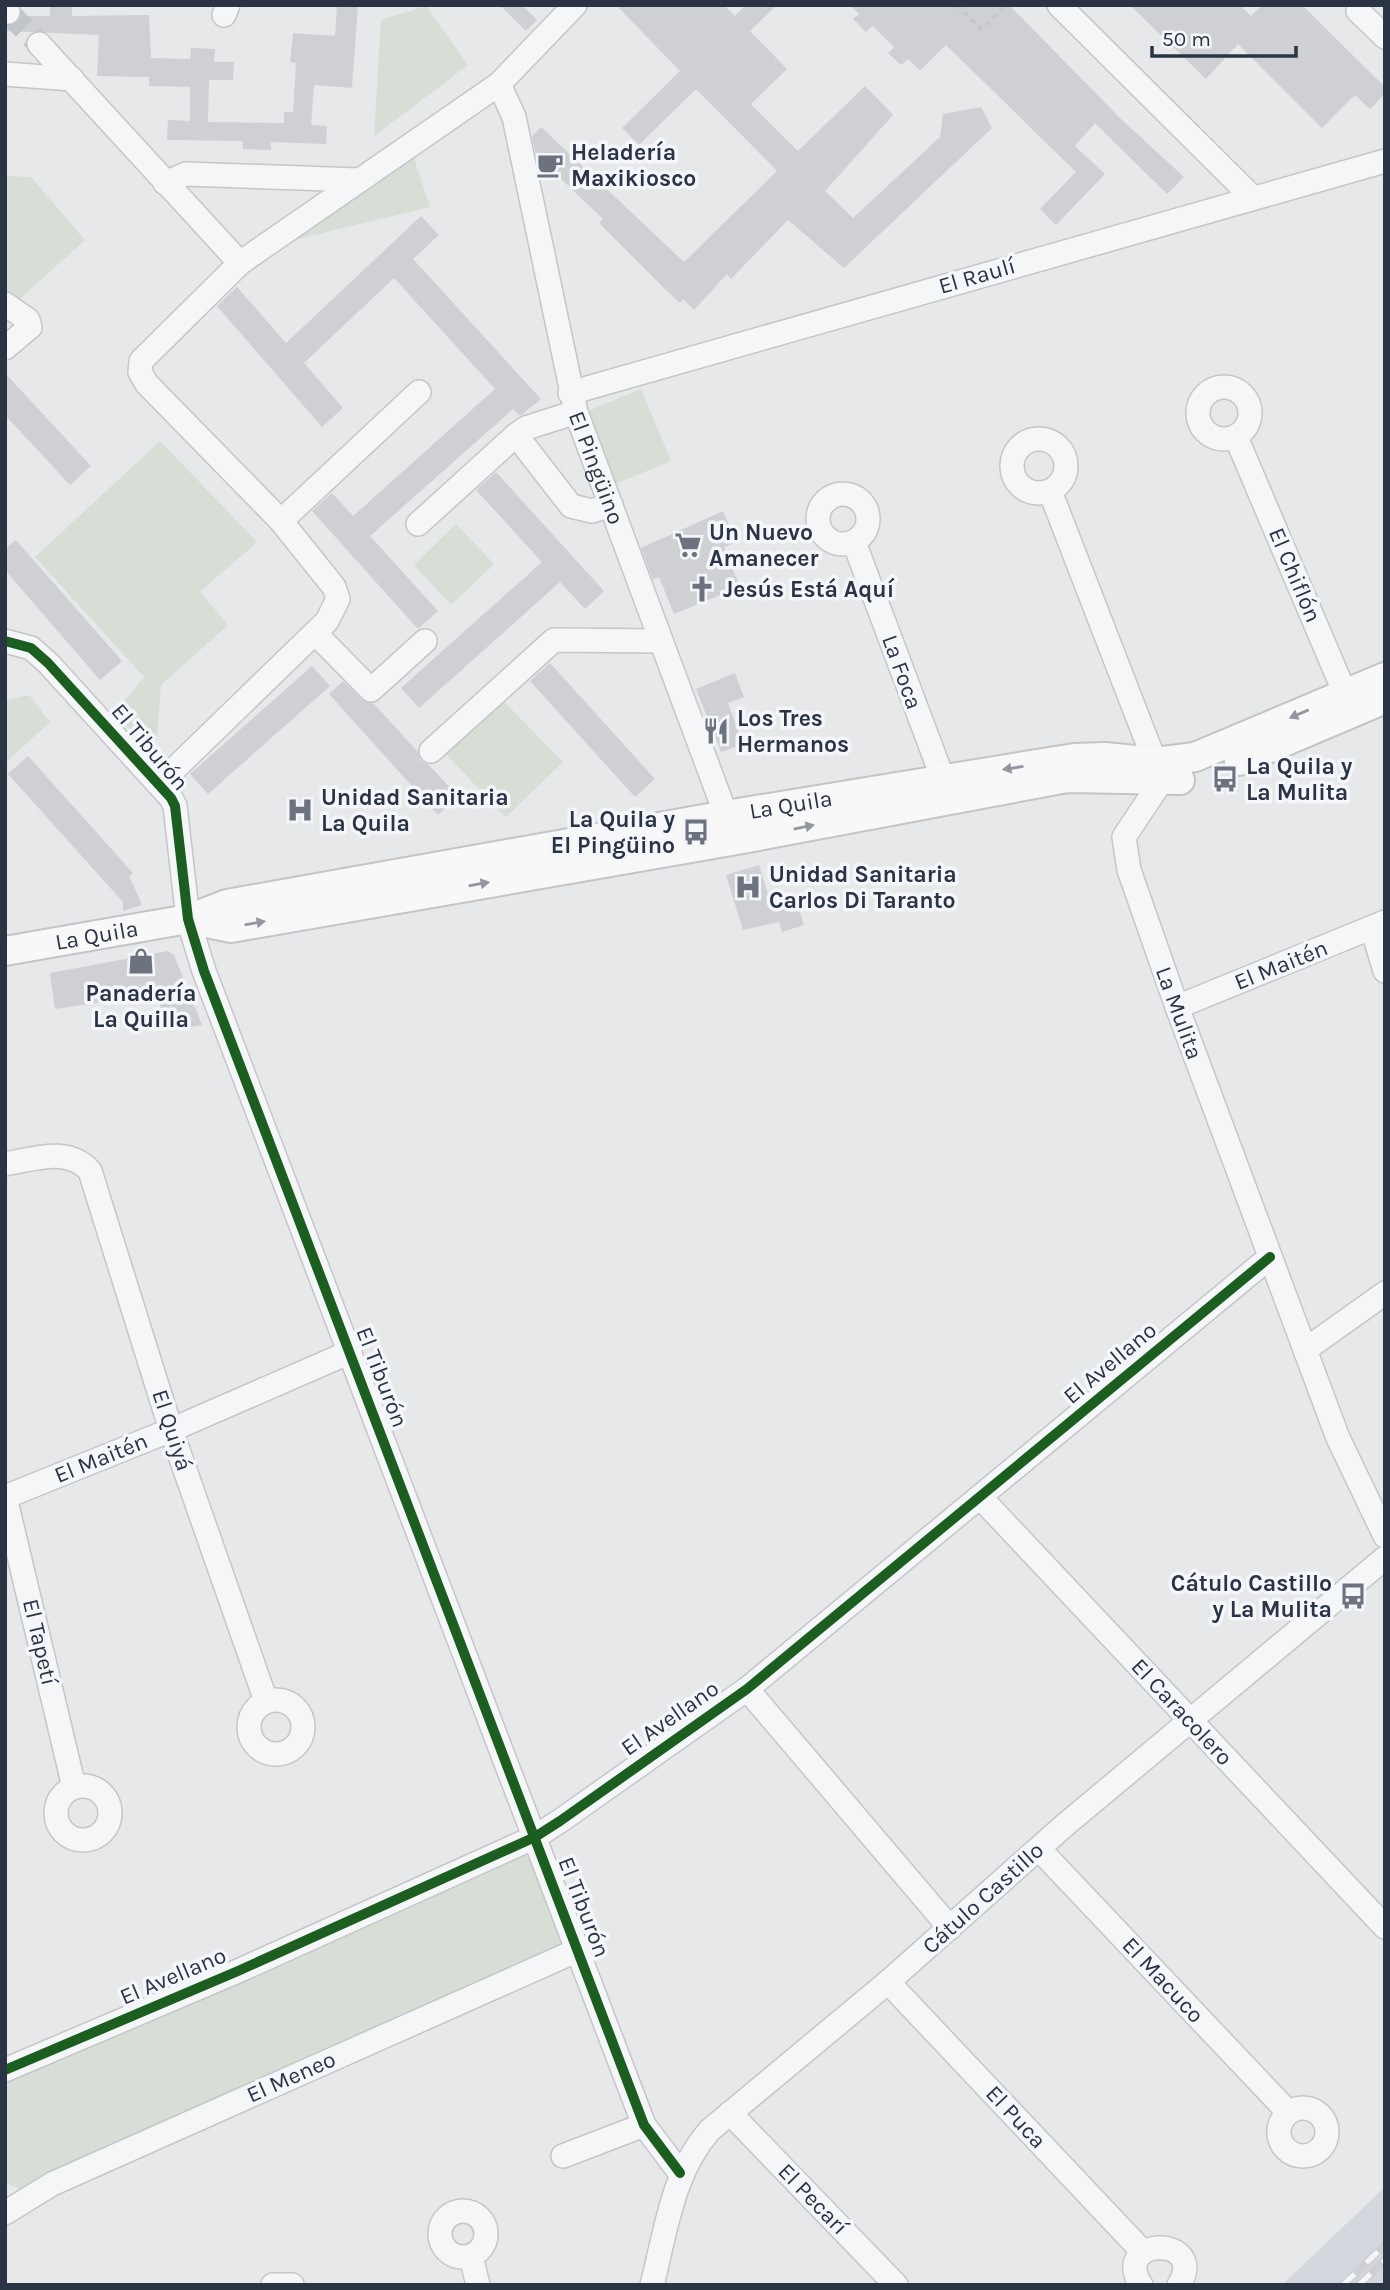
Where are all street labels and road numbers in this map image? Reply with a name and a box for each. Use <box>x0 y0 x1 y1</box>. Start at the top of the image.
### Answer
street label: El Raulí <box>935 252 1019 300</box>
street label: El Pingüino <box>563 407 630 528</box>
street label: El Chiflón <box>1263 523 1327 627</box>
street label: La Foca <box>876 631 928 713</box>
street label: El Tiburón <box>106 698 194 796</box>
street label: La Quila <box>747 784 834 824</box>
street label: La Quila <box>53 914 140 955</box>
street label: El Maitén <box>1230 934 1332 996</box>
street label: La Mulita <box>1150 963 1208 1063</box>
street label: El Avellano <box>1058 1316 1162 1410</box>
street label: El Tiburón <box>350 1323 414 1431</box>
street label: El Quiyá <box>146 1386 198 1474</box>
street label: El Maitén <box>50 1427 152 1489</box>
street label: El Tapetí <box>17 1596 63 1688</box>
street label: El Caracolero <box>1126 1653 1238 1771</box>
street label: El Avellano <box>616 1675 724 1761</box>
street label: Cátulo Castillo <box>917 1837 1049 1959</box>
street label: El Tiburón <box>552 1853 616 1961</box>
street label: El Macuco <box>1117 1932 1209 2028</box>
street label: El Avellano <box>116 1942 230 2010</box>
street label: El Meneo <box>242 2045 340 2109</box>
street label: El Puca <box>980 2080 1052 2154</box>
street label: El Pecarí <box>772 2158 854 2241</box>

